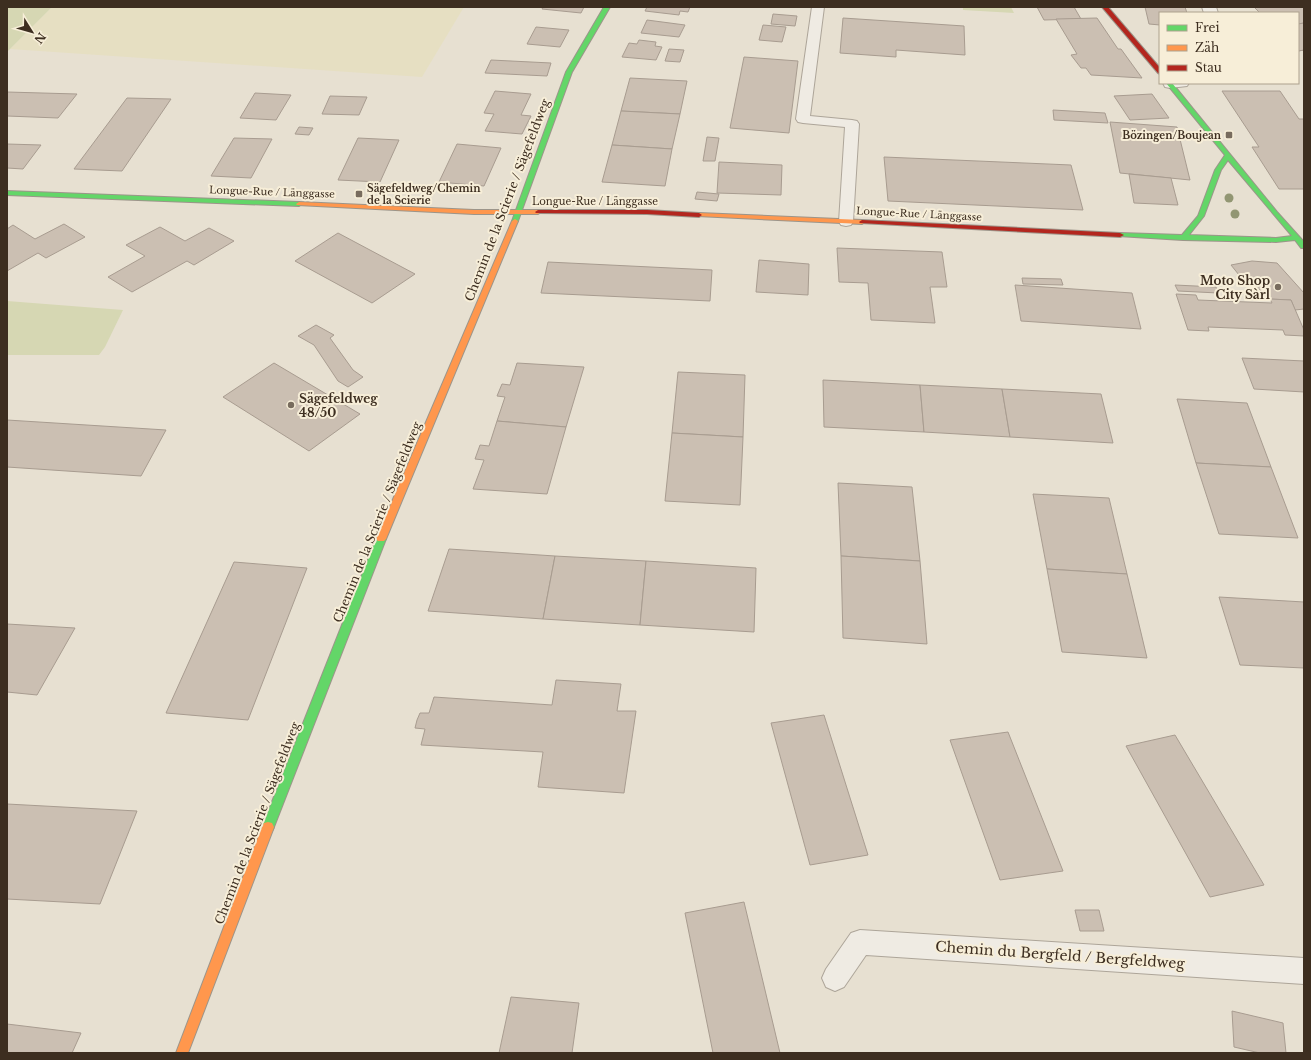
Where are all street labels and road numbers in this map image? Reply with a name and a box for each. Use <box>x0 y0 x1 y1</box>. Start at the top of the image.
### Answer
street label: Chemin de la Scierie / Sägefeldweg <box>461 96 553 303</box>
street label: Longue-Rue / Länggasse <box>209 183 335 201</box>
street label: Longue-Rue / Länggasse <box>532 195 658 208</box>
street label: Longue-Rue / Länggasse <box>856 204 982 224</box>
street label: Chemin de la Scierie / Sägefeldweg <box>330 419 425 625</box>
street label: Chemin de la Scierie / Sägefeldweg <box>211 719 303 926</box>
street label: Chemin du Bergfeld / Bergfeldweg <box>935 937 1186 973</box>

